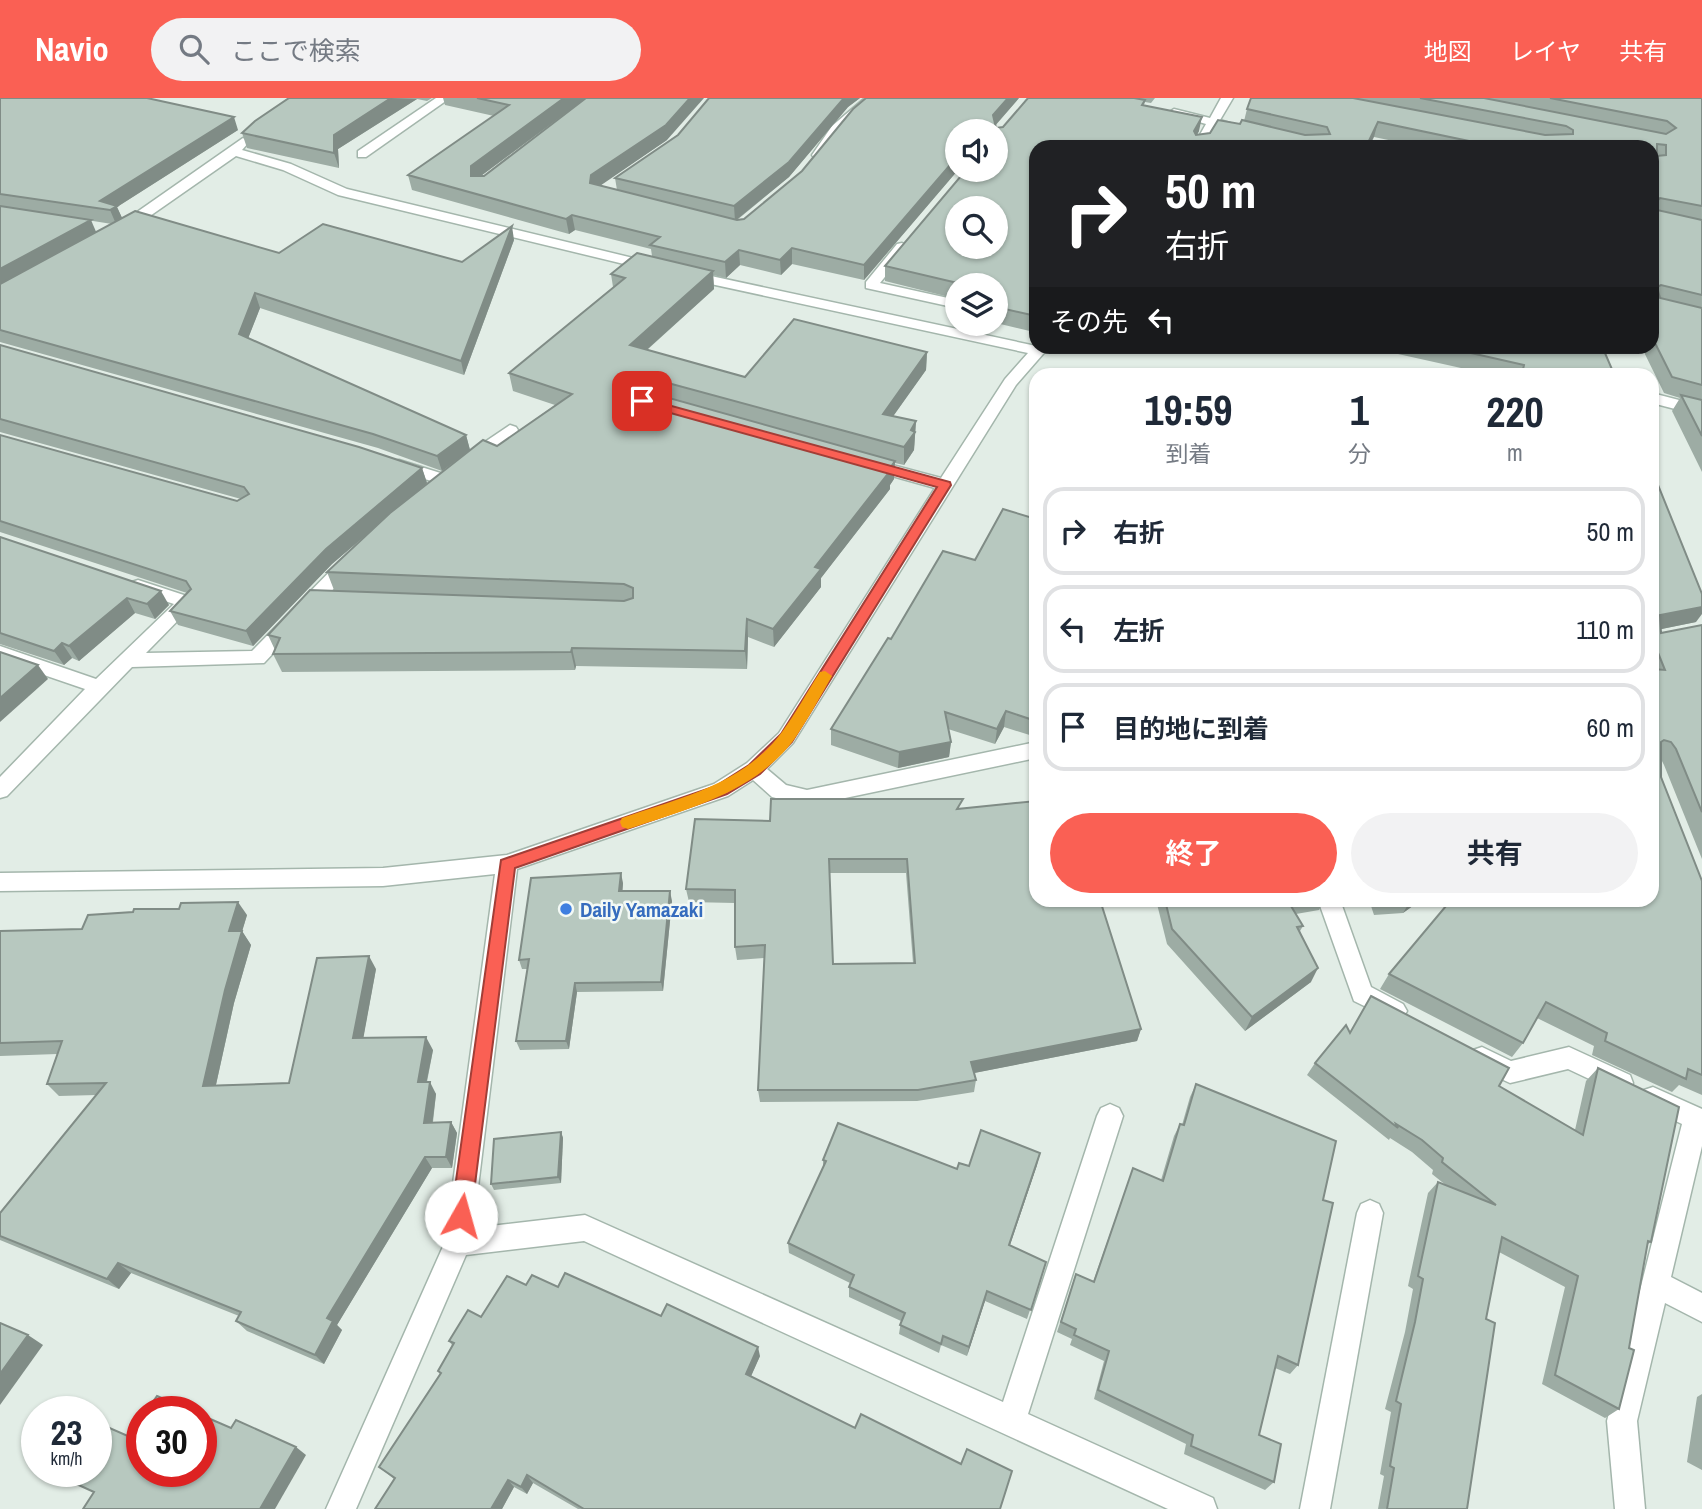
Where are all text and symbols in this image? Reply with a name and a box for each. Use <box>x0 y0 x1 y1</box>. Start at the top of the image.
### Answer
search box <box>151 18 641 81</box>
text: Navio <box>35 27 109 71</box>
icon: search <box>175 30 213 68</box>
text: ここで検索 <box>231 33 361 68</box>
text: 地図 <box>1424 35 1472 67</box>
text: レイヤ <box>1510 35 1581 67</box>
text: 共有 <box>1619 35 1667 67</box>
map controls <box>945 119 1008 336</box>
button: sound <box>945 119 1008 182</box>
text: 50 m <box>1165 157 1257 223</box>
icon: right <box>1050 168 1141 259</box>
button: search <box>945 196 1008 259</box>
text: 右折 <box>1165 224 1229 267</box>
button: layers <box>945 273 1008 336</box>
icon: left <box>1142 301 1180 339</box>
text: その先 <box>1050 304 1128 339</box>
pin <box>612 371 672 431</box>
icon: arrive <box>623 382 661 420</box>
text: 19:59 <box>1144 382 1232 438</box>
text: 1 <box>1350 382 1369 438</box>
text: 220 <box>1486 384 1544 440</box>
text: m <box>1507 437 1523 468</box>
text: 到着 <box>1165 438 1211 469</box>
text: 分 <box>1348 438 1371 469</box>
icon: right <box>1054 512 1092 550</box>
text: 50 m <box>1587 514 1634 549</box>
text: 右折 <box>1113 515 1165 550</box>
icon: left <box>1054 610 1092 648</box>
text: 110 m <box>1576 612 1634 647</box>
text: 左折 <box>1113 613 1165 648</box>
icon: arrive <box>1054 708 1092 746</box>
text: 60 m <box>1587 710 1634 745</box>
text: 目的地に到着 <box>1113 711 1269 746</box>
button: 終了 <box>1050 813 1337 893</box>
button: 共有 <box>1351 813 1638 893</box>
place label: Daily Yamazaki <box>580 895 703 924</box>
marker: Daily Yamazaki <box>558 901 574 917</box>
position arrow <box>424 1179 498 1253</box>
speed limit sign: 30 <box>126 1396 217 1487</box>
text: 23 <box>51 1409 82 1456</box>
text: km/h <box>51 1446 83 1471</box>

